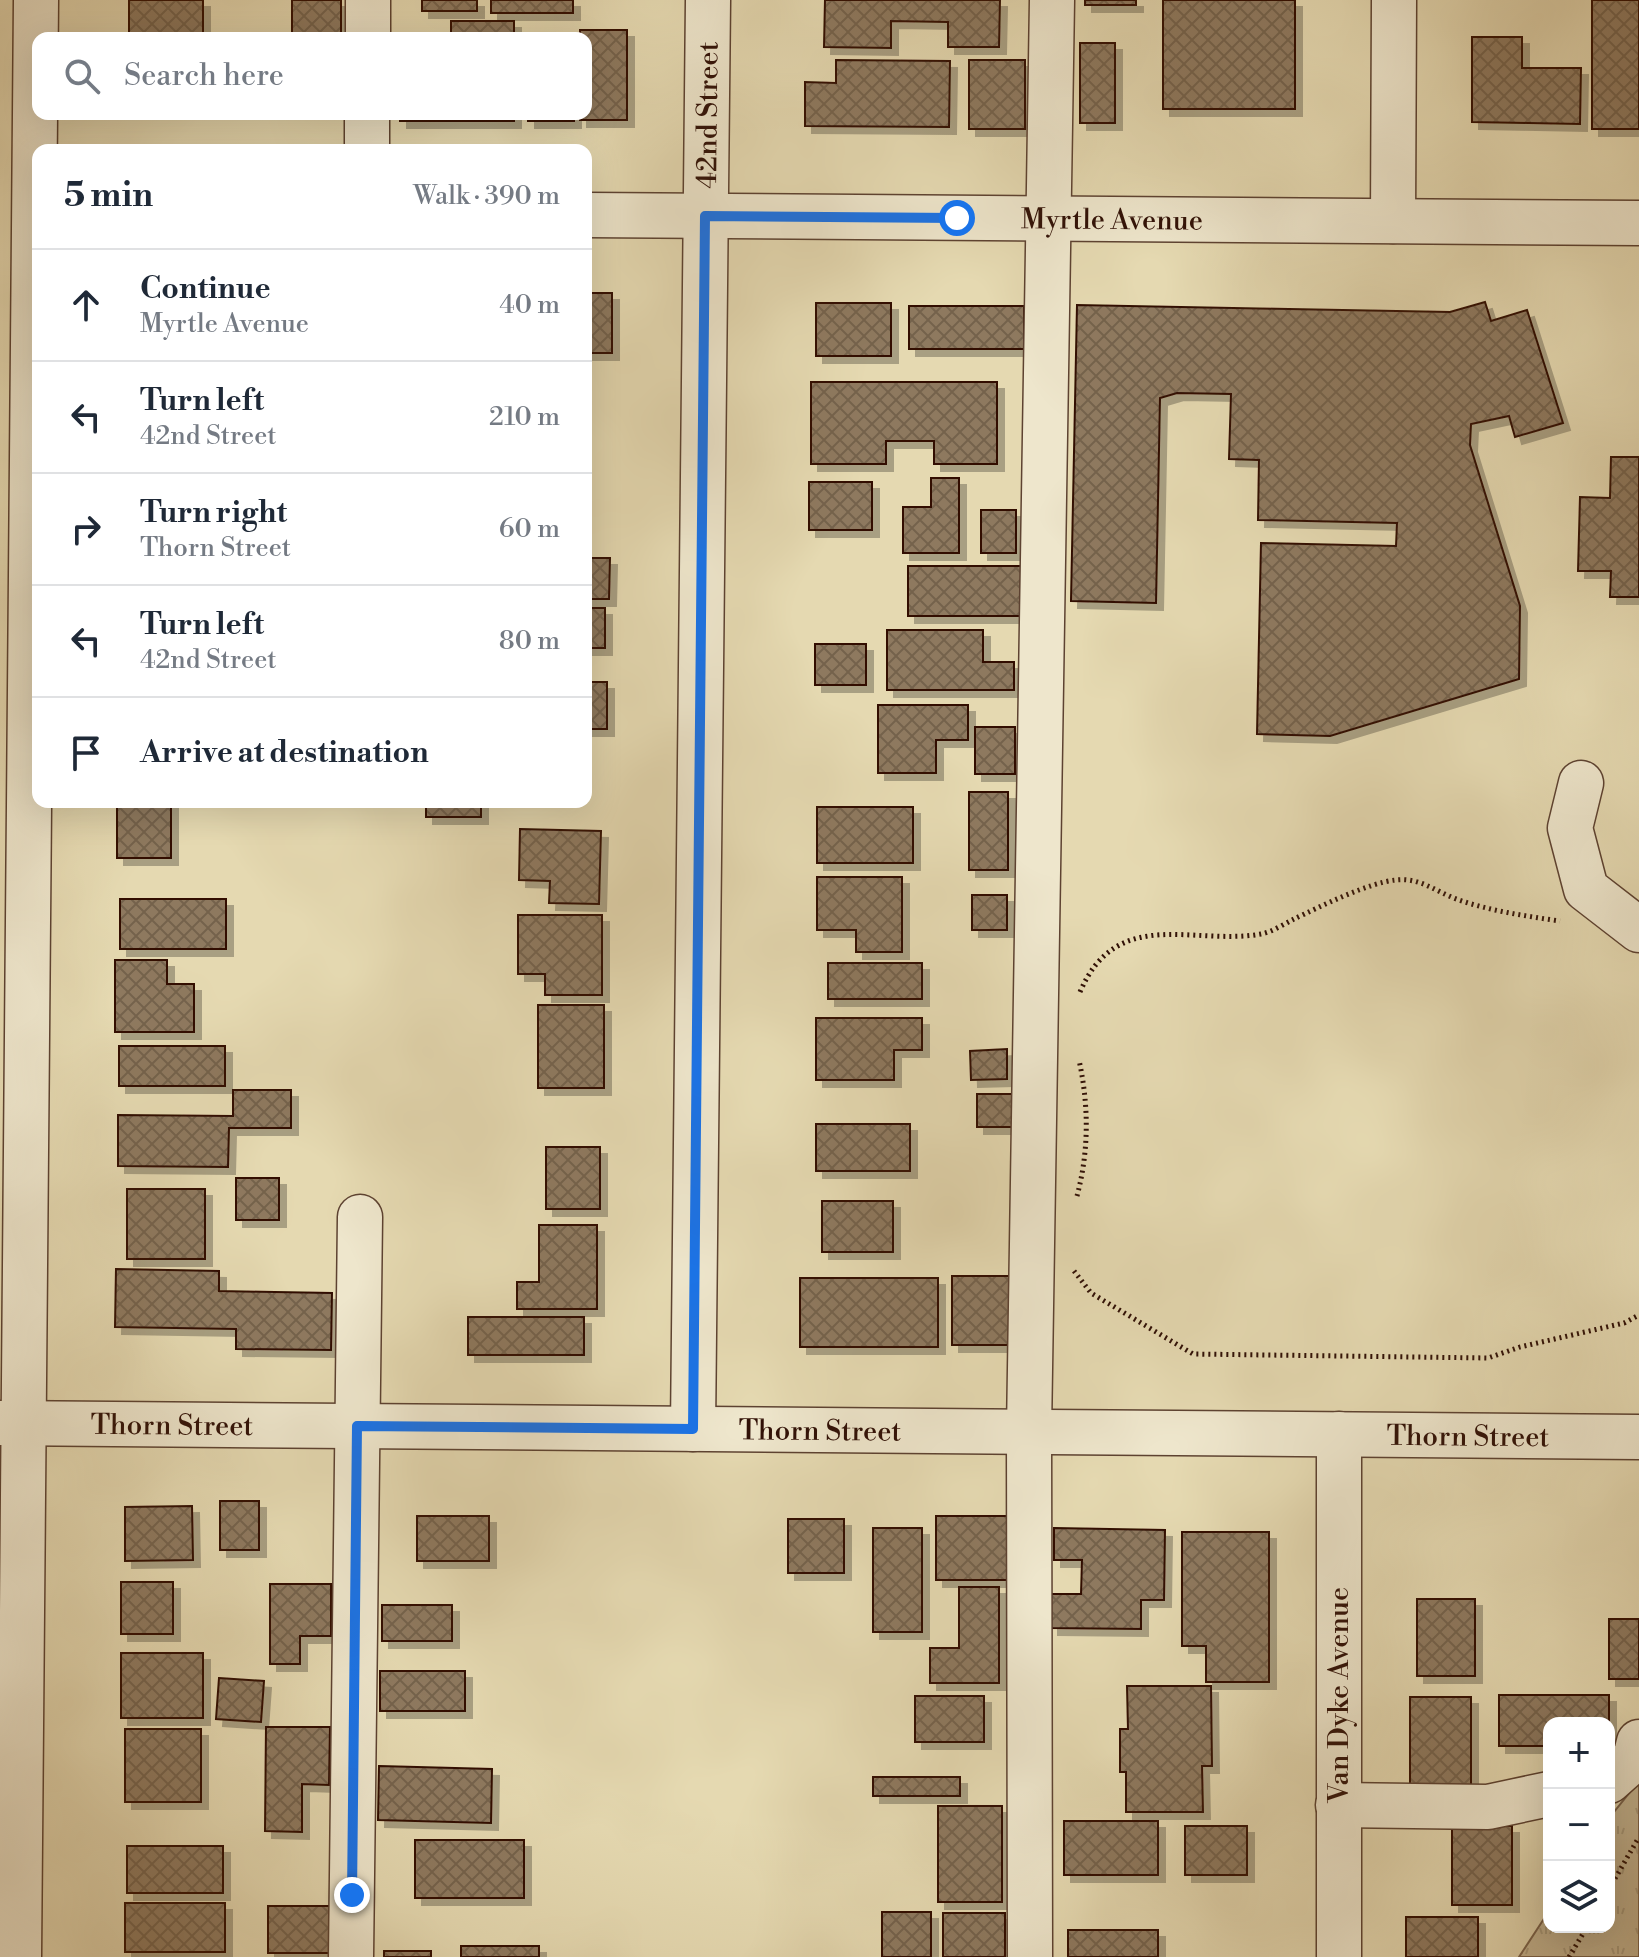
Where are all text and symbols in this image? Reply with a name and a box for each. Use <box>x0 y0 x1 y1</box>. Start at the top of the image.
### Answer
search box <box>32 32 592 120</box>
street label: 42nd Street <box>690 41 727 189</box>
icon: search <box>60 54 104 98</box>
text: Search here <box>124 57 284 95</box>
text: 5 min <box>64 175 153 217</box>
text: Walk · 390 m <box>413 180 560 212</box>
route start <box>939 200 975 236</box>
street label: Myrtle Avenue <box>1021 202 1203 239</box>
text: Continue <box>140 270 271 308</box>
icon: ahead <box>64 283 108 327</box>
text: 40 m <box>499 289 560 321</box>
text: Myrtle Avenue <box>140 308 309 340</box>
text: Turn left <box>140 382 264 420</box>
icon: left <box>64 395 108 439</box>
text: 210 m <box>489 401 560 433</box>
text: 42nd Street <box>140 420 277 452</box>
text: Turn right <box>140 494 287 532</box>
icon: right <box>64 507 108 551</box>
text: 60 m <box>499 513 560 545</box>
text: Thorn Street <box>140 532 291 564</box>
text: Turn left <box>140 606 264 644</box>
icon: left <box>64 619 108 663</box>
text: 80 m <box>499 625 560 657</box>
text: 42nd Street <box>140 644 277 676</box>
icon: arrive <box>64 731 108 775</box>
text: Arrive at destination <box>140 734 429 772</box>
street label: Thorn Street <box>90 1408 254 1444</box>
street label: Thorn Street <box>738 1413 902 1450</box>
street label: Thorn Street <box>1386 1419 1550 1455</box>
street label: Van Dyke Avenue <box>1322 1587 1357 1804</box>
map controls <box>1543 1717 1615 1933</box>
button: + <box>1543 1717 1615 1789</box>
button: − <box>1543 1789 1615 1861</box>
button: layers <box>1543 1861 1615 1933</box>
route end <box>334 1877 370 1913</box>

